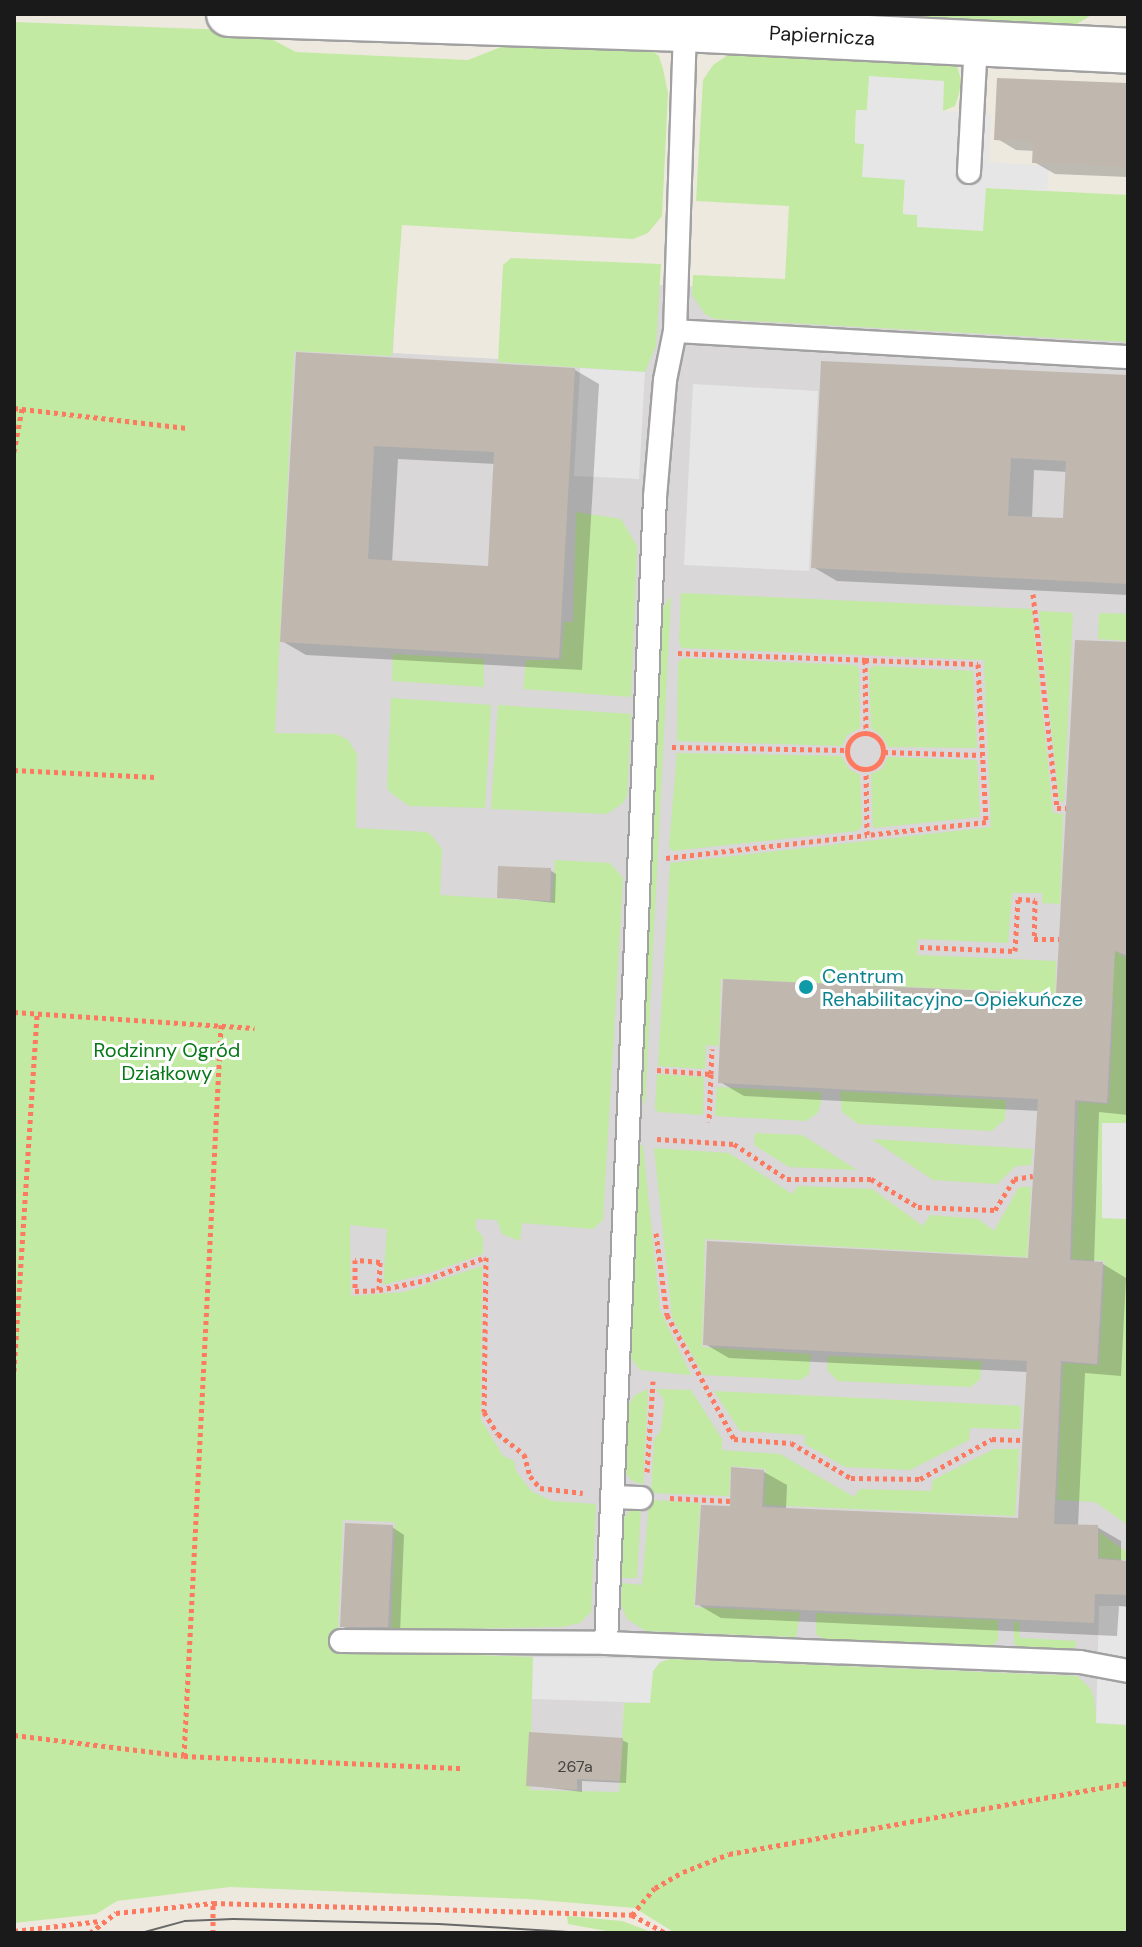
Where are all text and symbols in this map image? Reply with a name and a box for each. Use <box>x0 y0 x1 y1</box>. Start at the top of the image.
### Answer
street label: Papiernicza <box>769 21 875 51</box>
place label: Centrum Rehabilitacyjno-Opiekuńcze <box>822 964 1083 1011</box>
marker: Centrum Rehabilitacyjno-Opiekuńcze <box>797 978 815 996</box>
park label: Rodzinny Ogród Działkowy <box>94 1039 240 1086</box>
house number: 267a <box>557 1757 593 1777</box>

